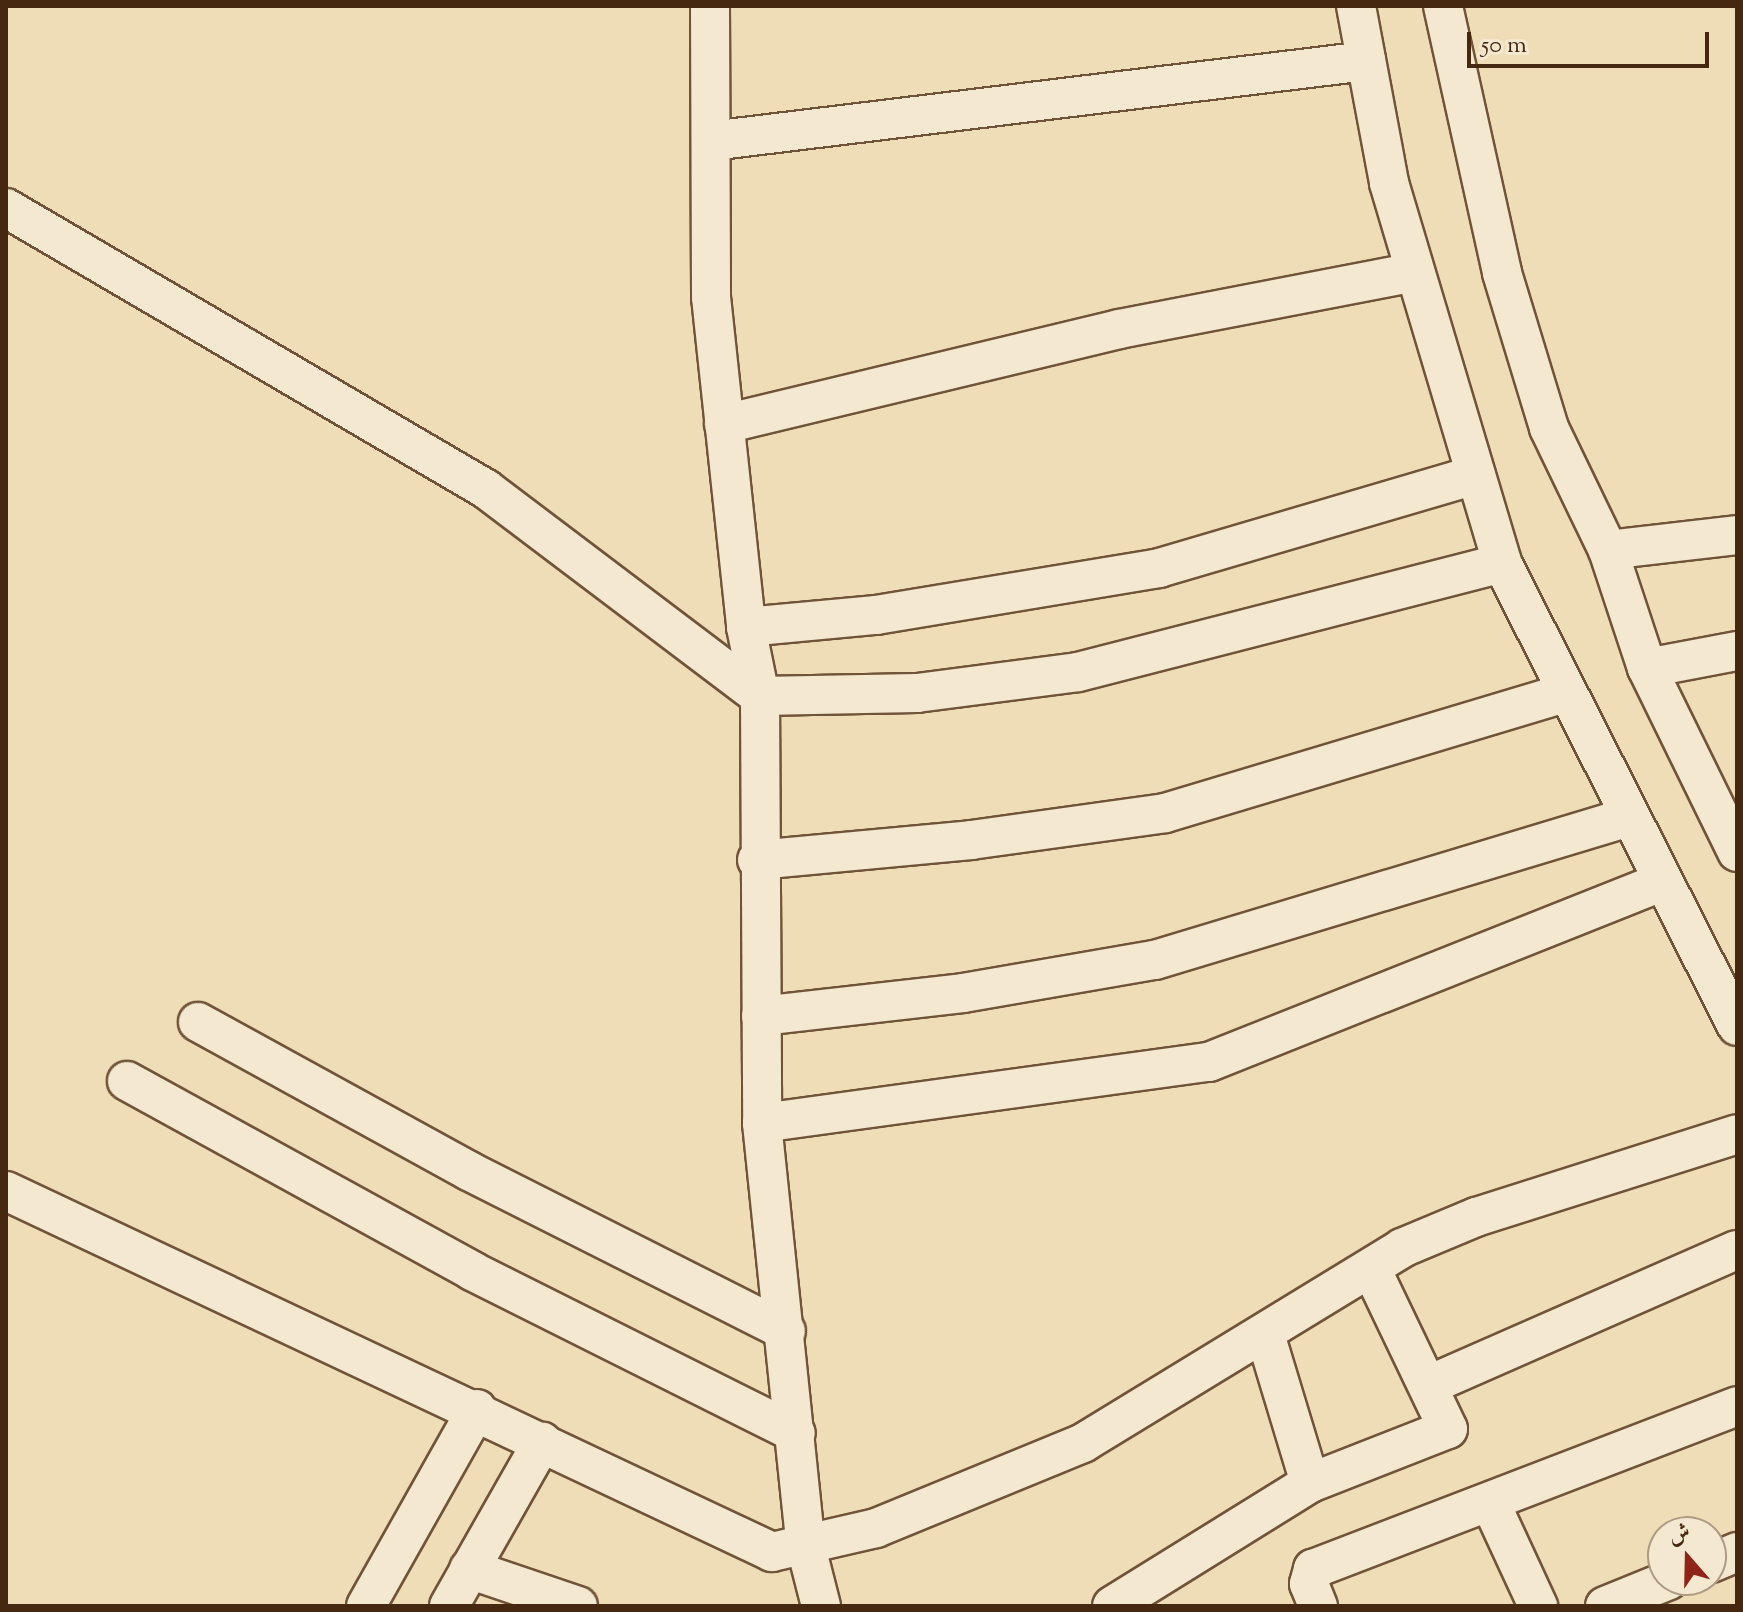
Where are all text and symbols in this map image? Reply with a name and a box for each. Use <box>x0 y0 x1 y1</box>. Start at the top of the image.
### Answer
scale bar <box>1471 16 1713 66</box>
text: 50 m <box>1481 29 1527 63</box>
north arrow <box>1647 1516 1727 1596</box>
text: ش <box>1664 1517 1695 1554</box>

